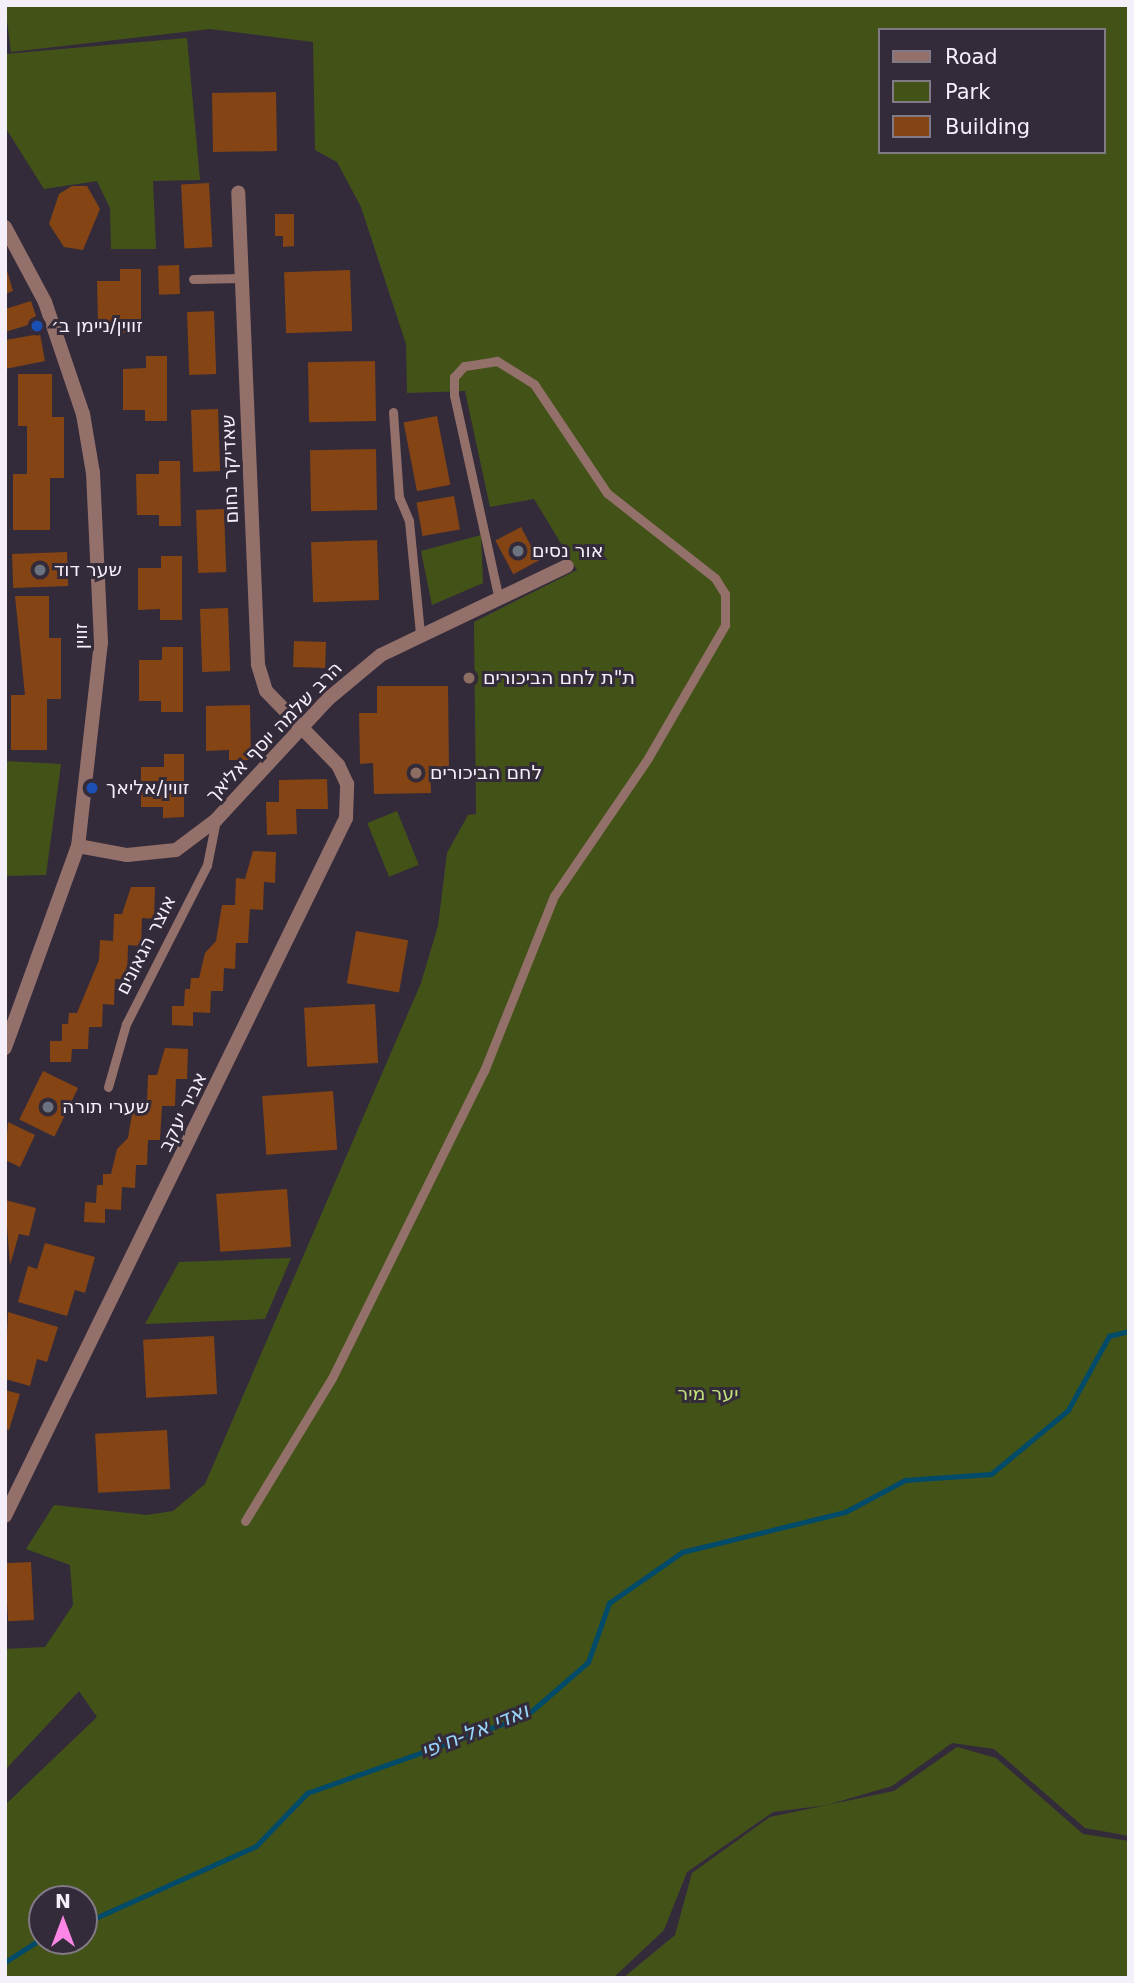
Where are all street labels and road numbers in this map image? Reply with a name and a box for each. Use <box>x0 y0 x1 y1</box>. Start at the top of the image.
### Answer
street label: שאדיקר נחום <box>217 414 243 524</box>
street label: זווין <box>70 623 92 649</box>
street label: הרב שלמה יוסף אליאך <box>201 657 347 807</box>
street label: אוצר הגאונים <box>111 891 181 999</box>
street label: אביר יעקב <box>154 1069 212 1155</box>

